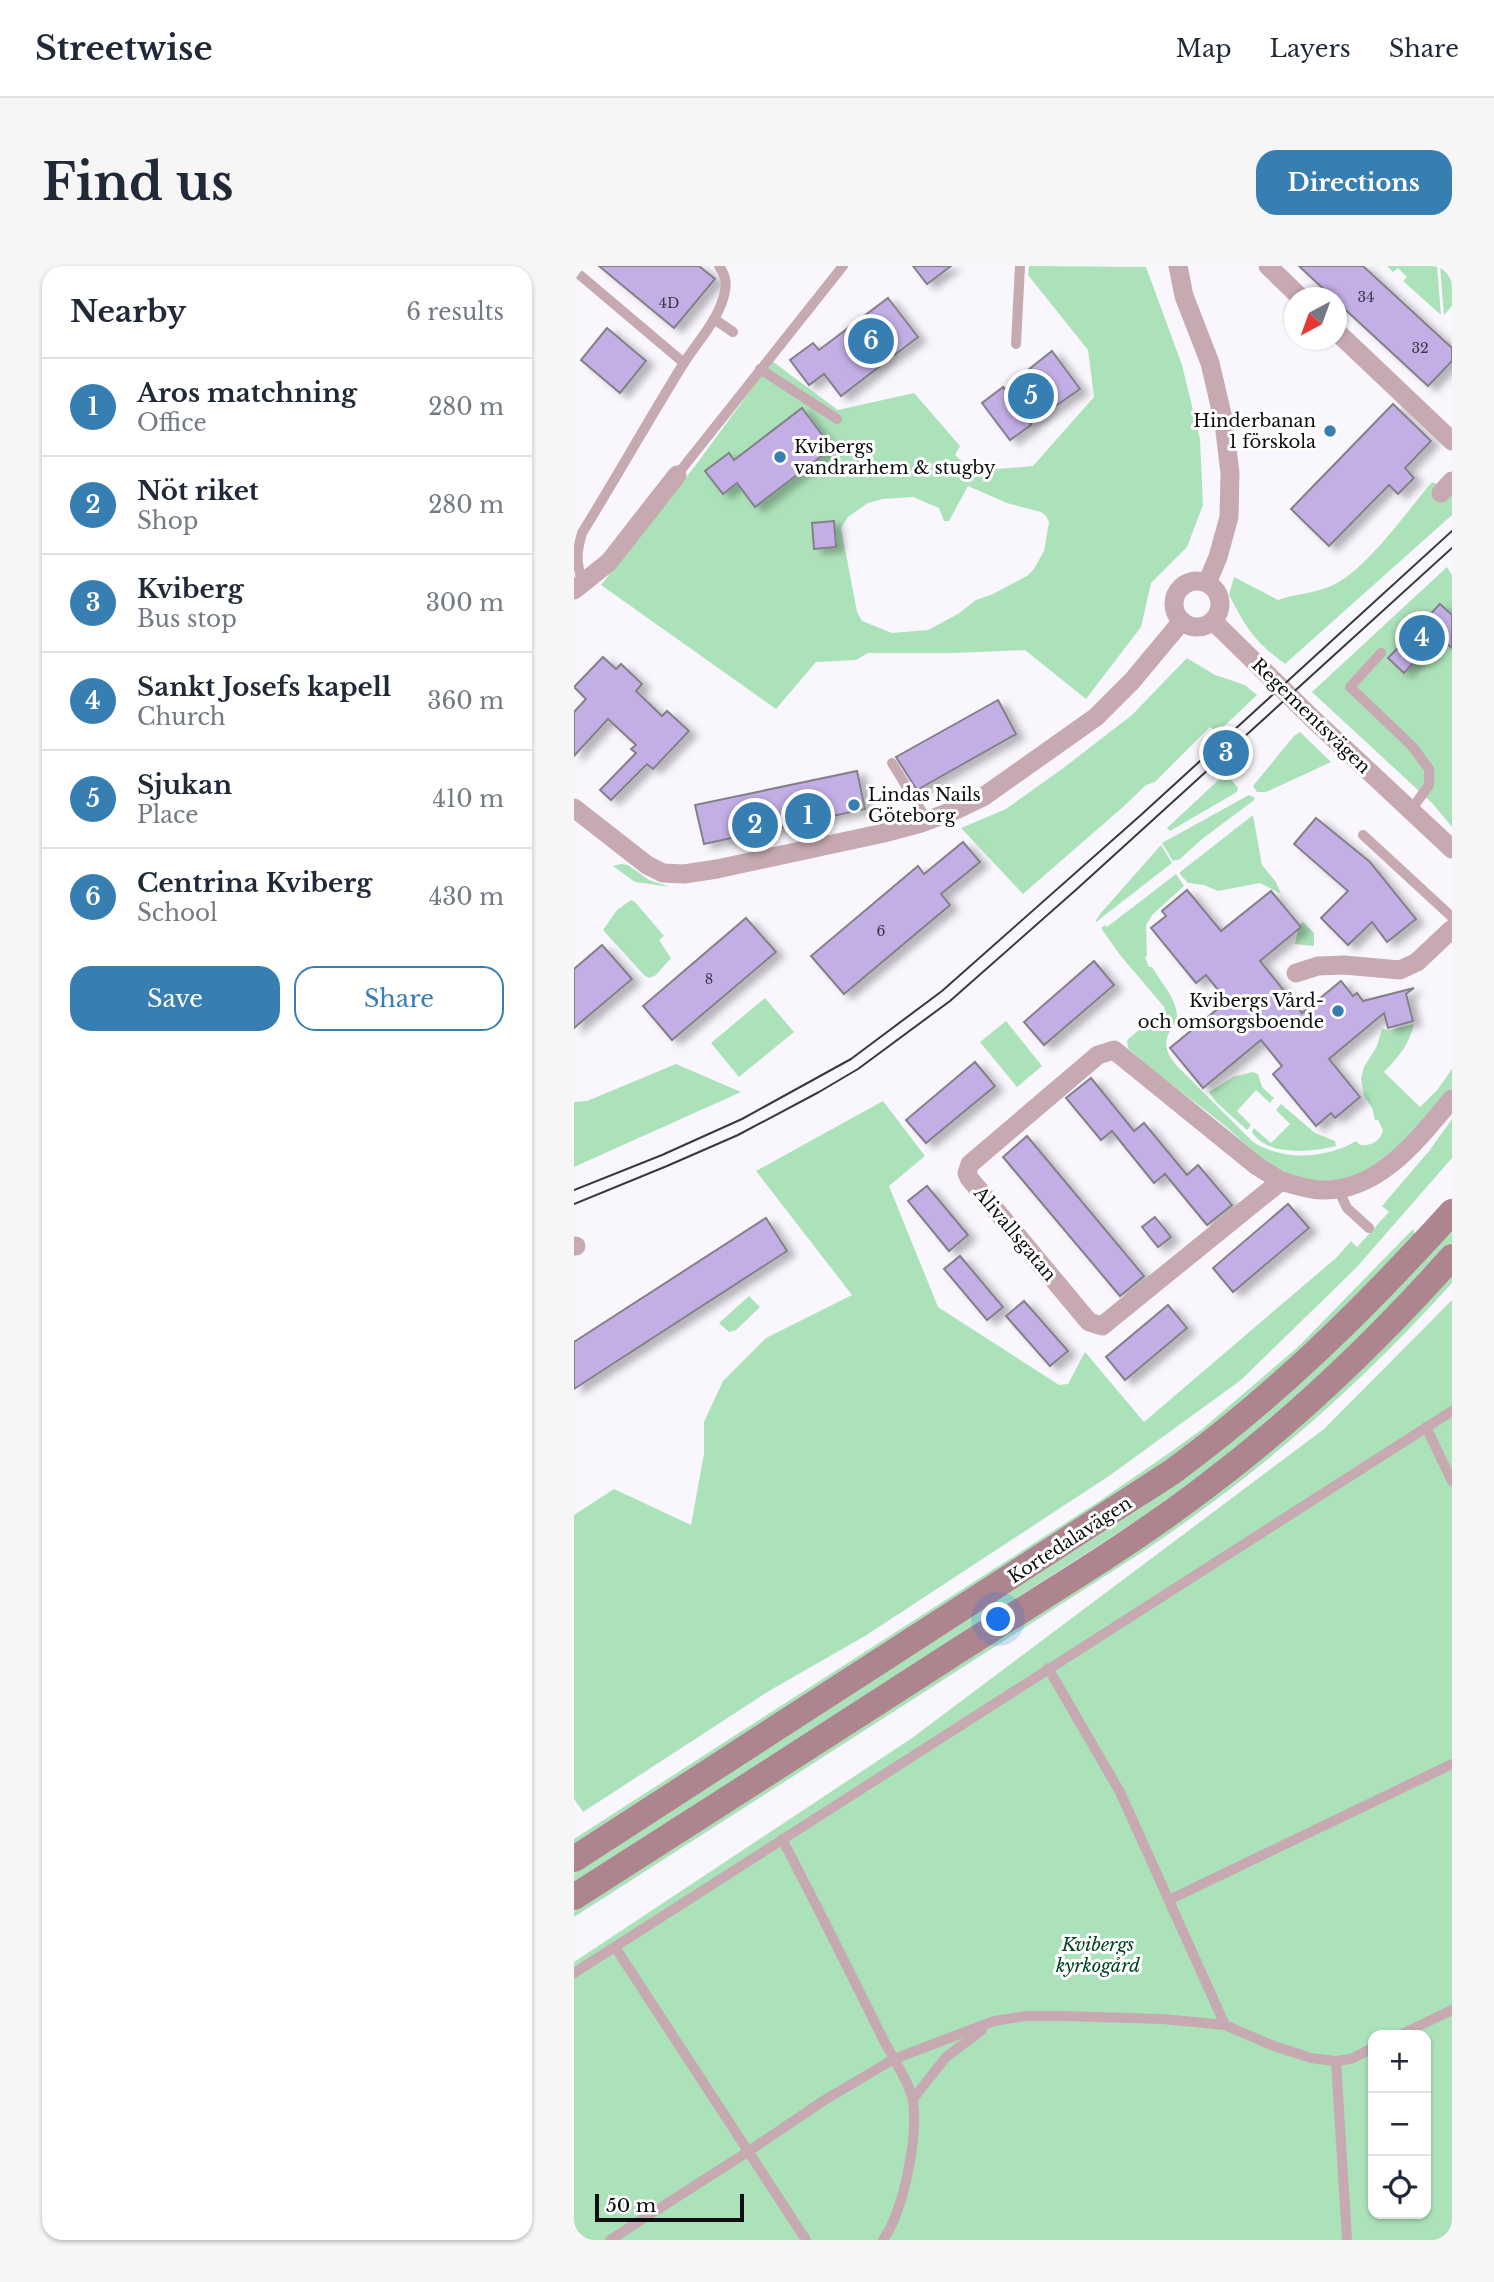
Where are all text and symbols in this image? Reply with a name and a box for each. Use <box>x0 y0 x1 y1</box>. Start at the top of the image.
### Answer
text: Streetwise <box>35 28 213 69</box>
text: Map <box>1176 34 1232 63</box>
text: Layers <box>1270 34 1351 63</box>
text: Share <box>1389 34 1459 63</box>
button: Directions <box>1256 150 1452 215</box>
text: Find us <box>42 152 234 213</box>
north arrow <box>1284 287 1347 350</box>
house number: 34 <box>1358 288 1374 306</box>
text: Nearby <box>70 293 186 330</box>
house number: 4D <box>659 294 679 312</box>
text: 6 results <box>406 298 504 326</box>
pin: 6 <box>848 315 894 367</box>
house number: 32 <box>1411 339 1429 357</box>
pin: 5 <box>1008 370 1054 422</box>
text: Aros matchning <box>137 377 357 409</box>
text: 1 <box>88 393 98 421</box>
text: 280 m <box>428 393 504 421</box>
text: Office <box>137 409 207 437</box>
place label: Hinderbanan 1 förskola <box>1193 410 1316 453</box>
marker: Hinderbanan 1 förskola <box>1322 423 1338 439</box>
place label: Kvibergs vandrarhem & stugby <box>794 436 996 479</box>
marker: Kvibergs vandrarhem & stugby <box>772 449 788 465</box>
text: Nöt riket <box>137 475 259 507</box>
text: 2 <box>86 491 100 519</box>
text: 280 m <box>428 491 504 519</box>
text: Shop <box>137 507 198 535</box>
text: Kviberg <box>137 573 244 605</box>
text: 3 <box>86 589 100 617</box>
text: 300 m <box>426 589 504 617</box>
text: Bus stop <box>137 605 237 633</box>
pin: 4 <box>1399 612 1445 664</box>
street label: Regementsvägen <box>1247 654 1375 778</box>
text: Sankt Josefs kapell <box>137 671 391 703</box>
text: 4 <box>85 687 101 715</box>
text: 360 m <box>427 687 504 715</box>
text: Church <box>137 703 226 731</box>
pin: 3 <box>1203 727 1249 779</box>
text: Sjukan <box>137 769 232 801</box>
place label: Lindas Nails Göteborg <box>868 784 981 827</box>
text: 5 <box>86 785 100 813</box>
text: 410 m <box>433 785 504 813</box>
pin: 1 <box>785 790 831 842</box>
marker: Lindas Nails Göteborg <box>846 797 862 813</box>
pin: 2 <box>732 799 778 851</box>
text: Place <box>137 801 199 829</box>
text: Centrina Kviberg <box>137 867 372 899</box>
text: 6 <box>85 883 101 911</box>
text: 430 m <box>429 883 504 911</box>
text: School <box>137 899 218 927</box>
house number: 6 <box>876 922 886 940</box>
button: Save <box>70 966 280 1031</box>
button: Share <box>294 966 504 1031</box>
house number: 8 <box>705 970 713 988</box>
place label: Kvibergs Vård- och omsorgsboende <box>1138 990 1324 1033</box>
marker: Kvibergs Vård- och omsorgsboende <box>1330 1003 1346 1019</box>
street label: Alivallsgatan <box>969 1182 1061 1286</box>
street label: Kortedalavägen <box>1004 1492 1136 1588</box>
your location <box>981 1602 1015 1636</box>
park label: Kvibergs kyrkogård <box>1055 1934 1140 1977</box>
map controls <box>1368 2030 1431 2219</box>
button: + <box>1368 2030 1431 2093</box>
button: − <box>1368 2093 1431 2156</box>
button: locate <box>1368 2156 1431 2219</box>
scale bar <box>595 2191 744 2223</box>
text: 50 m <box>606 2194 656 2217</box>

